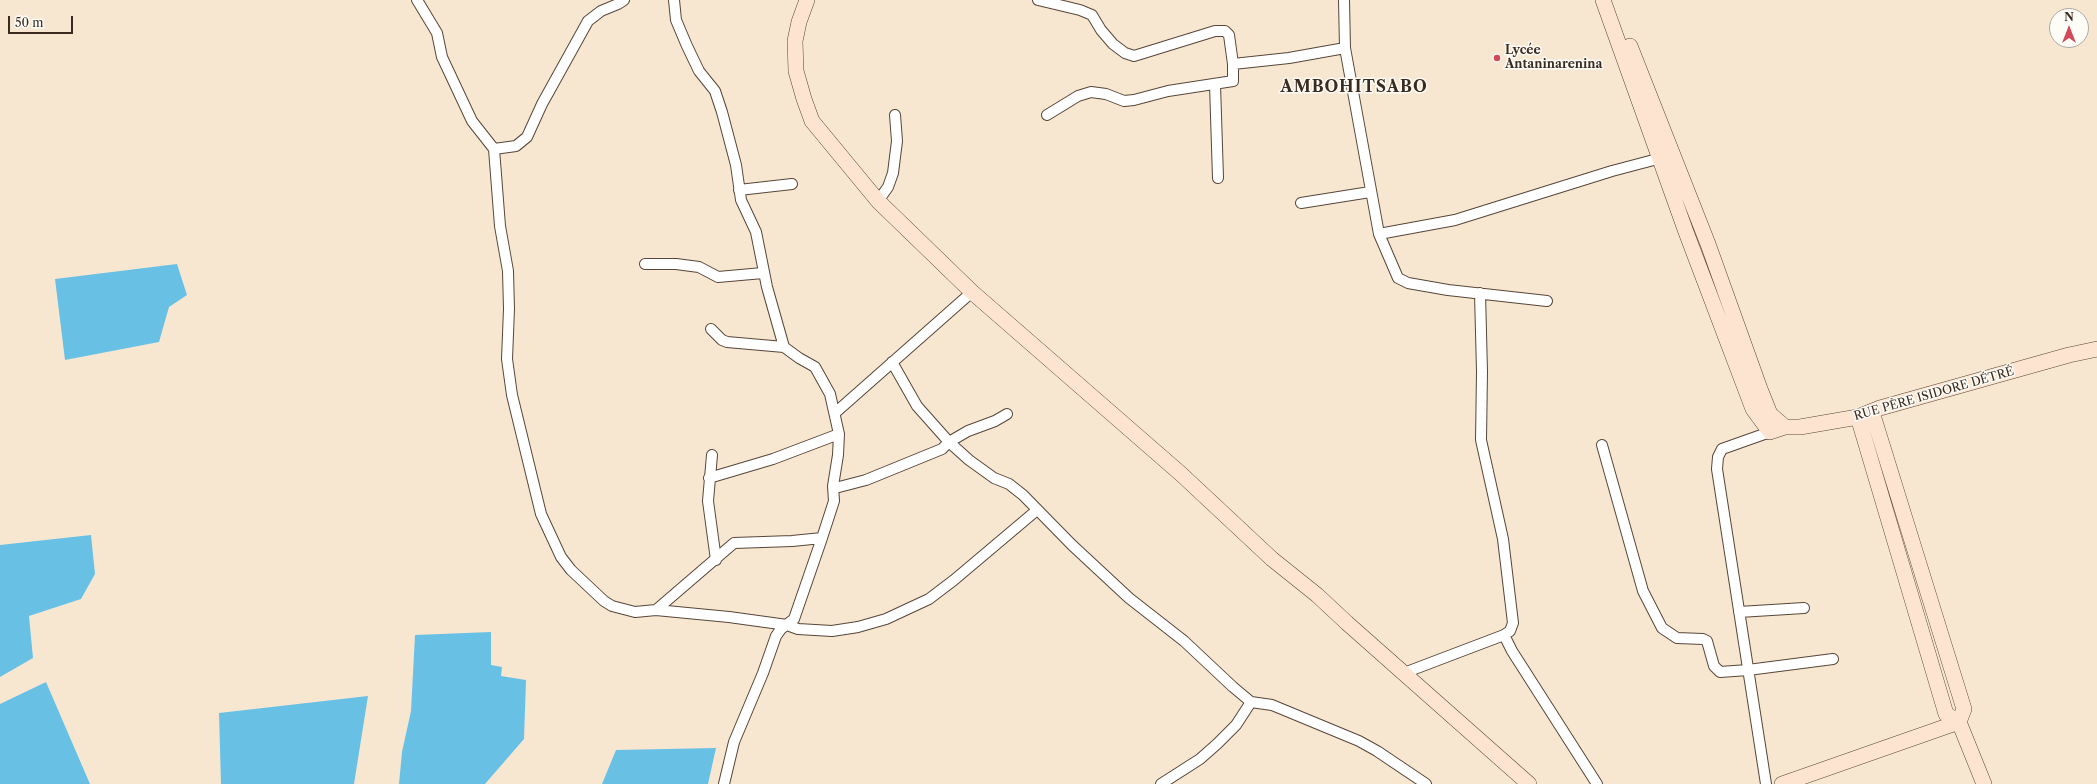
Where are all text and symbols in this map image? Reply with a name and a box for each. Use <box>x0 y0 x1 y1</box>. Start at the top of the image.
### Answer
scale bar <box>10 8 75 34</box>
north arrow <box>2049 8 2089 48</box>
text: N <box>2064 10 2074 24</box>
text: 50 m <box>15 15 44 30</box>
place label: Lycée Antaninarenina <box>1505 44 1602 72</box>
marker: Lycée Antaninarenina <box>1492 53 1502 63</box>
district label: AMBOHITSABO <box>1280 77 1428 97</box>
street label: RUE PÈRE ISIDORE DÉTRÉ <box>1852 364 2016 424</box>

